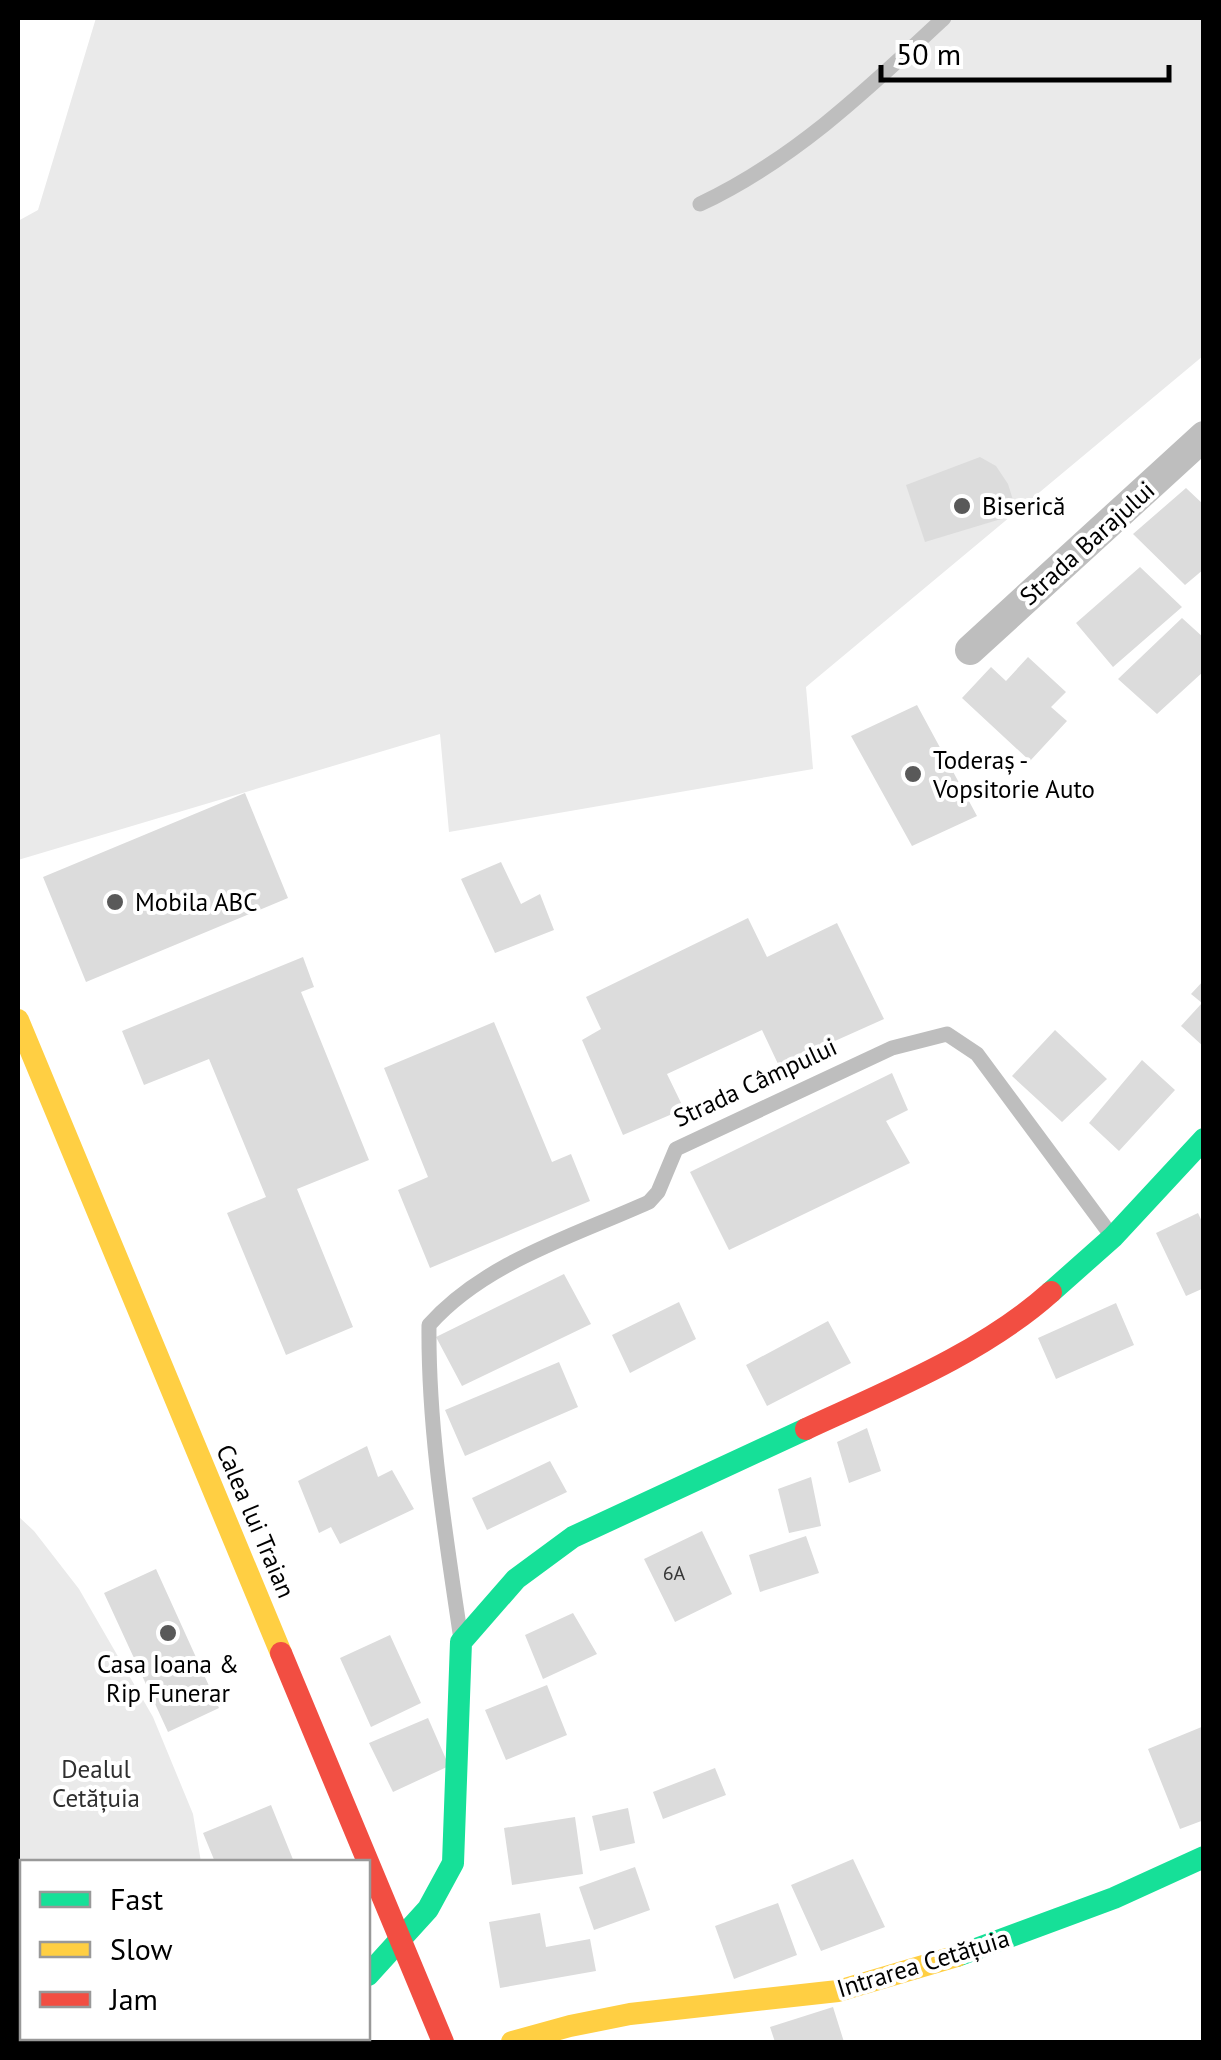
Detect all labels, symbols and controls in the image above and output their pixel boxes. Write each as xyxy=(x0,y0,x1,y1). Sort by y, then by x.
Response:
scale bar xyxy=(881,20,1168,82)
text: 50 m xyxy=(896,34,961,73)
street label: Strada Barajului xyxy=(1013,474,1161,612)
place label: Biserică xyxy=(982,490,1065,522)
marker: Biserică xyxy=(951,495,973,517)
place label: Toderaș - Vopsitorie Auto xyxy=(932,744,1095,805)
marker: Toderaș - Vopsitorie Auto xyxy=(902,763,924,785)
place label: Mobila ABC xyxy=(135,886,257,918)
marker: Mobila ABC xyxy=(104,891,126,913)
street label: Strada Câmpului xyxy=(668,1030,842,1134)
street label: Calea lui Traian xyxy=(209,1439,303,1603)
house number: 6A xyxy=(663,1560,686,1586)
marker: Casa Ioana & Rip Funerar xyxy=(157,1622,179,1644)
place label: Casa Ioana & Rip Funerar xyxy=(97,1648,239,1709)
park label: Dealul Cetățuia xyxy=(52,1753,140,1814)
legend xyxy=(20,1860,370,2040)
text: Fast xyxy=(110,1879,163,1918)
street label: Intrarea Cetățuia xyxy=(833,1922,1013,2004)
text: Slow xyxy=(110,1929,173,1968)
text: Jam xyxy=(108,1979,158,2018)

